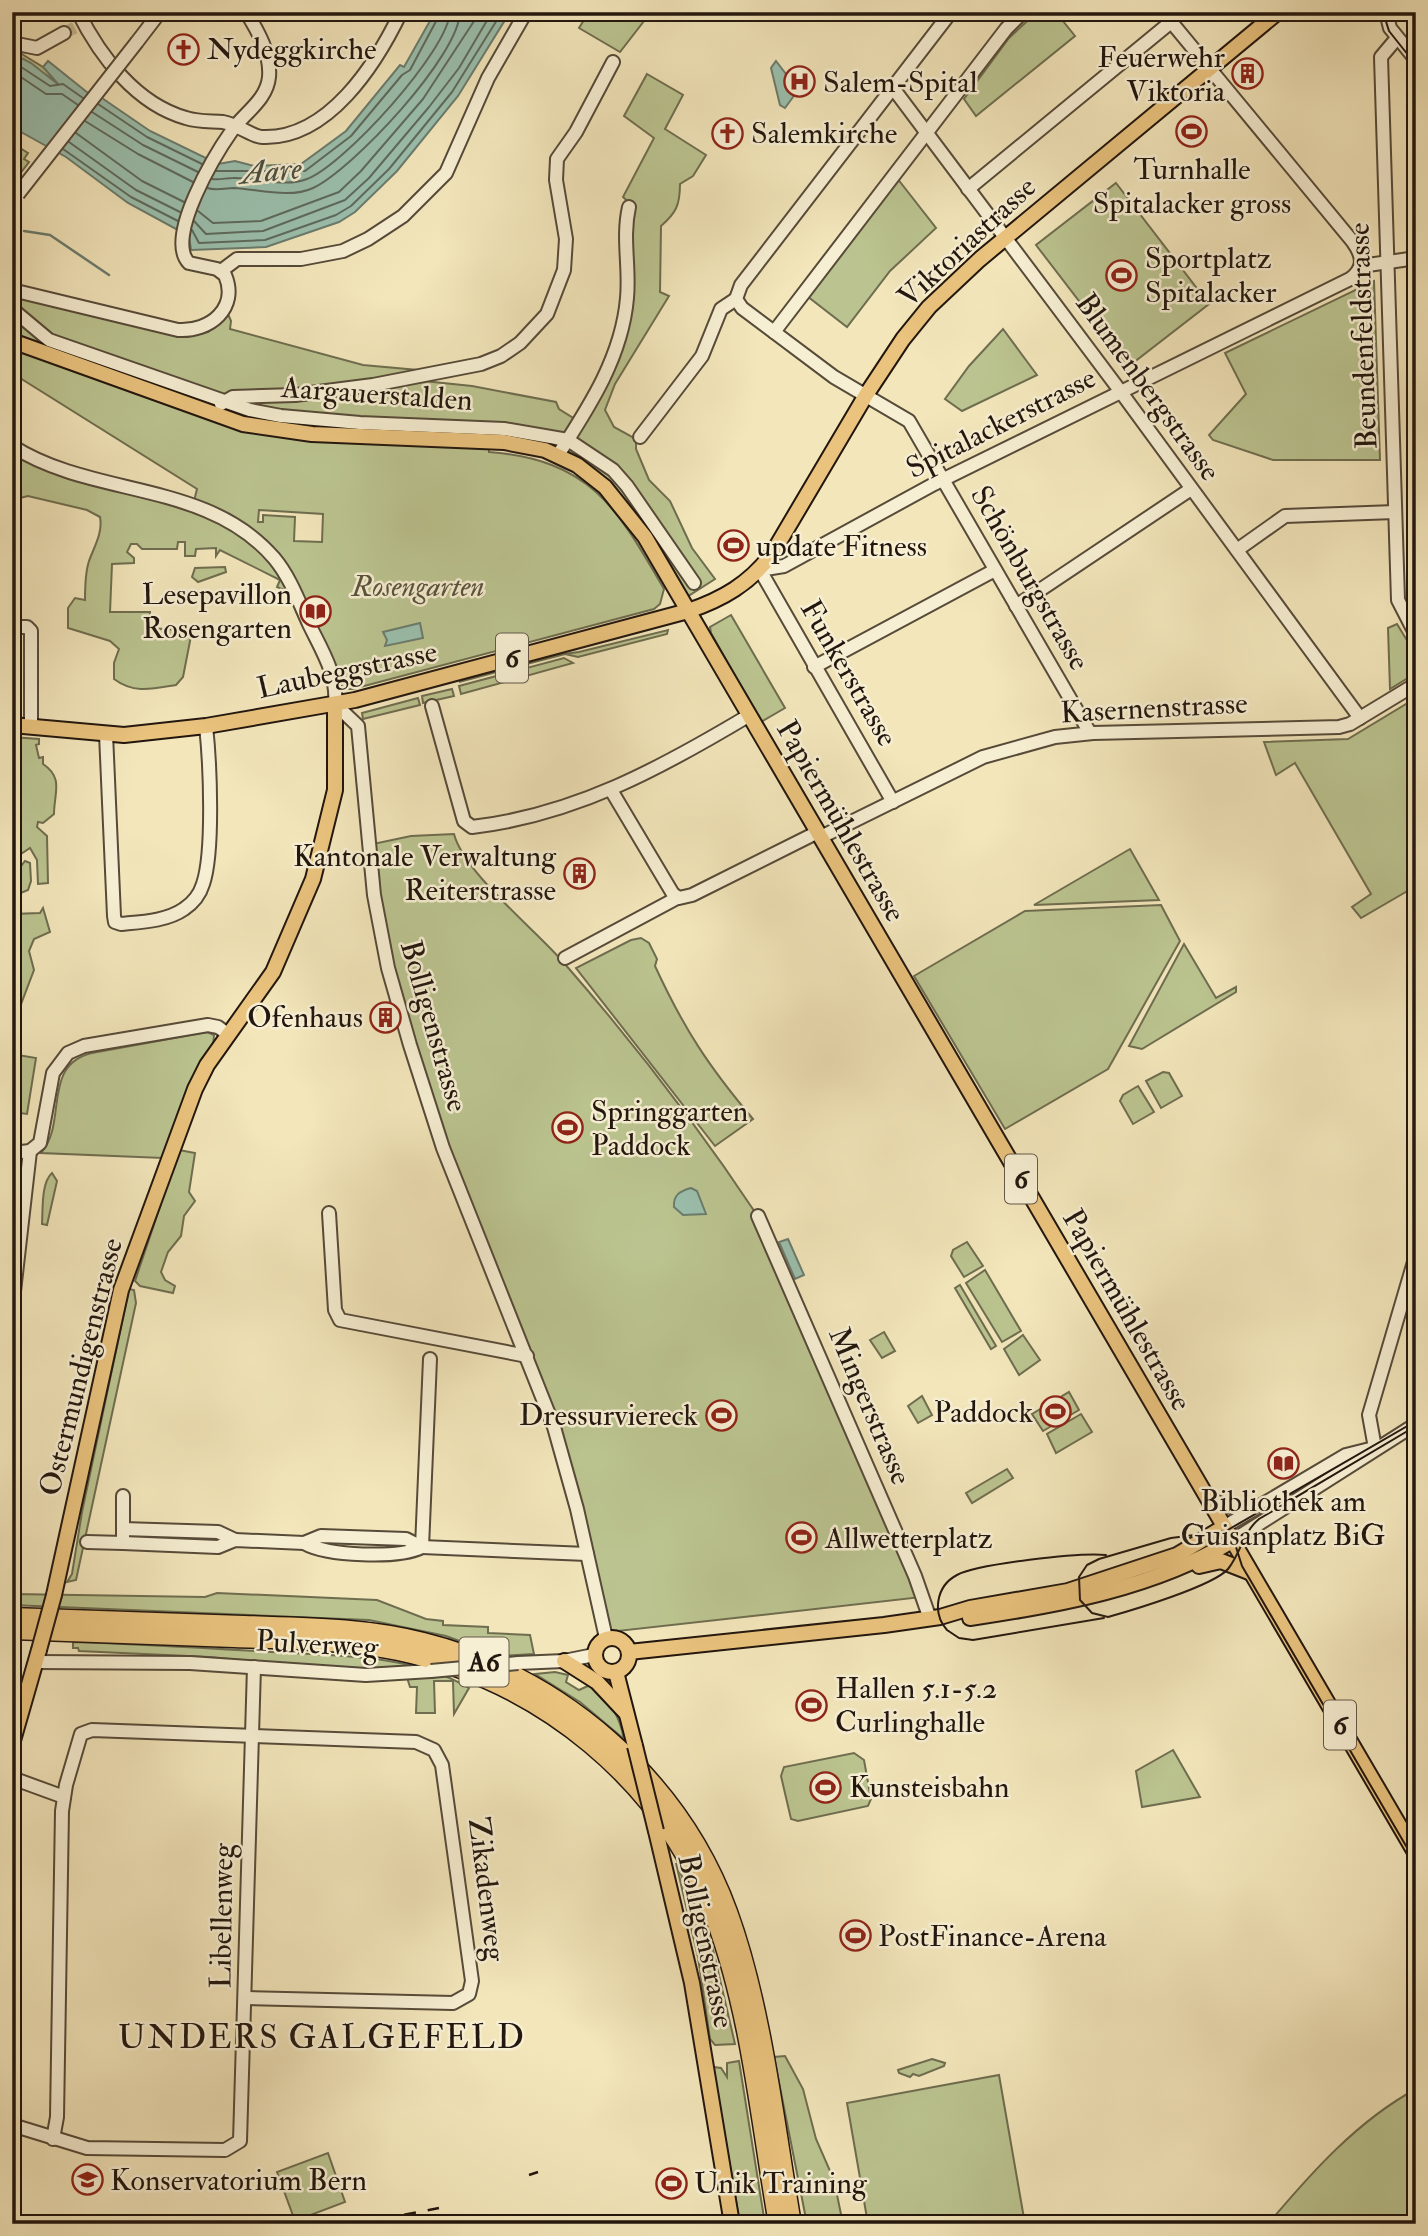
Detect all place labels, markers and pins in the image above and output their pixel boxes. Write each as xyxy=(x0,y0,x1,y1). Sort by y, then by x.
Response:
place label: Nydeggkirche xyxy=(207,31,377,68)
church icon: Nydeggkirche xyxy=(167,32,201,66)
place label: Feuerwehr Viktoria xyxy=(1097,39,1226,110)
building icon: Feuerwehr Viktoria xyxy=(1231,57,1265,91)
place label: Salem-Spital xyxy=(823,64,978,101)
hospital icon: Salem-Spital xyxy=(783,65,817,99)
sports icon: Turnhalle Spitalacker gross xyxy=(1175,114,1209,148)
place label: Salemkirche xyxy=(751,115,897,152)
church icon: Salemkirche xyxy=(711,116,745,150)
place label: Turnhalle Spitalacker gross xyxy=(1093,151,1291,222)
place label: Sportplatz Spitalacker xyxy=(1145,240,1276,311)
sports icon: Sportplatz Spitalacker xyxy=(1105,258,1139,292)
place label: update Fitness xyxy=(756,528,927,565)
sports icon: update Fitness xyxy=(716,529,750,563)
place label: Lesepavillon Rosengarten xyxy=(142,576,292,647)
library icon: Lesepavillon Rosengarten xyxy=(298,594,332,628)
place label: Kantonale Verwaltung Reiterstrasse xyxy=(293,838,557,909)
building icon: Kantonale Verwaltung Reiterstrasse xyxy=(562,856,596,890)
place label: Ofenhaus xyxy=(247,999,363,1036)
building icon: Ofenhaus xyxy=(369,1000,403,1034)
place label: Springgarten Paddock xyxy=(591,1093,748,1164)
sports icon: Springgarten Paddock xyxy=(551,1111,585,1145)
place label: Paddock xyxy=(933,1394,1033,1431)
sports icon: Paddock xyxy=(1039,1395,1073,1429)
place label: Dressurviereck xyxy=(519,1397,698,1434)
sports icon: Dressurviereck xyxy=(704,1398,738,1432)
library icon: Bibliothek am Guisanplatz BiG xyxy=(1266,1446,1300,1480)
place label: Bibliothek am Guisanplatz BiG xyxy=(1181,1483,1385,1554)
place label: Allwetterplatz xyxy=(824,1520,992,1557)
sports icon: Allwetterplatz xyxy=(785,1521,819,1555)
place label: Hallen 5.1-5.2 Curlinghalle xyxy=(835,1670,997,1741)
sports icon: Hallen 5.1-5.2 Curlinghalle xyxy=(795,1688,829,1722)
place label: Kunsteisbahn xyxy=(849,1769,1010,1806)
sports icon: Kunsteisbahn xyxy=(809,1770,843,1804)
place label: PostFinance-Arena xyxy=(878,1918,1107,1955)
sports icon: PostFinance-Arena xyxy=(838,1919,872,1953)
place label: Konservatorium Bern xyxy=(110,2162,367,2199)
school or university icon: Konservatorium Bern xyxy=(70,2163,104,2197)
place label: Unik Training xyxy=(694,2165,868,2202)
sports icon: Unik Training xyxy=(654,2166,688,2200)

